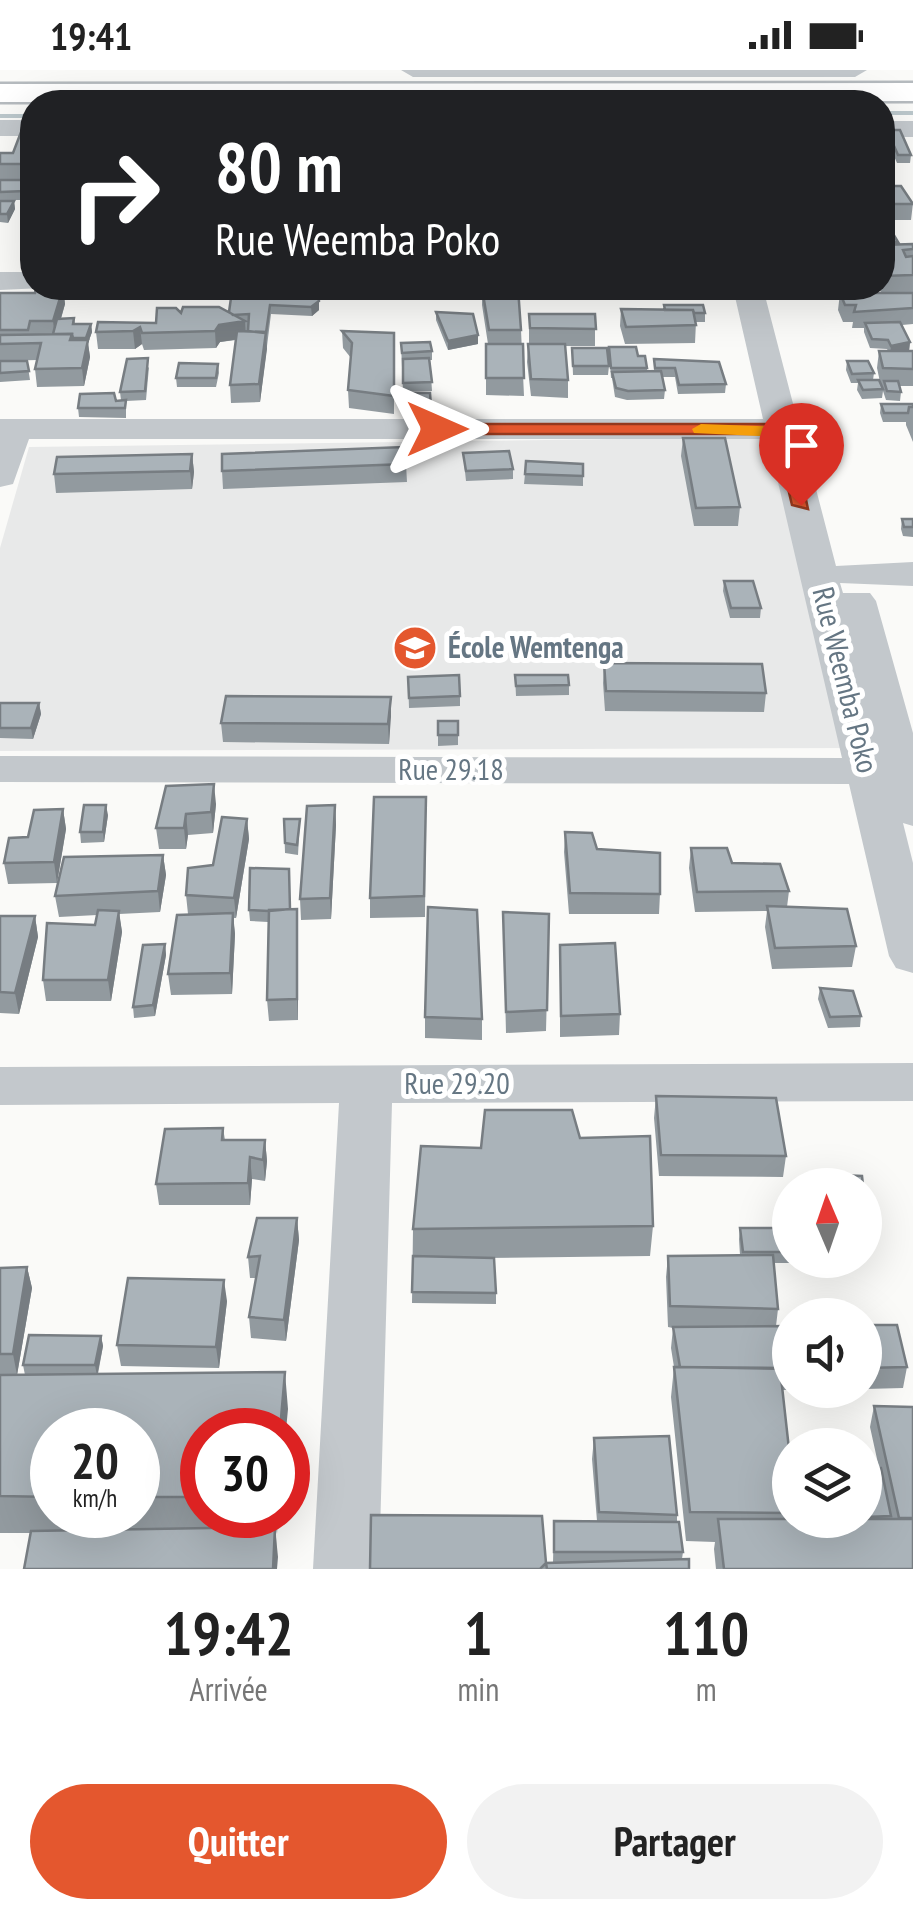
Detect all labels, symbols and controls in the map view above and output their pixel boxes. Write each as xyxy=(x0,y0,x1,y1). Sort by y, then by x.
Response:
text: 19:41 xyxy=(50,11,132,60)
text: 80 m xyxy=(215,121,343,211)
icon: right xyxy=(50,130,180,260)
text: Rue Weemba Poko xyxy=(215,209,500,267)
position arrow xyxy=(385,377,489,481)
pin xyxy=(759,403,844,506)
icon: arrive xyxy=(774,418,829,473)
street label: Rue Weemba Poko xyxy=(805,583,888,777)
school or university icon: École Wemtenga xyxy=(392,625,438,671)
place label: École Wemtenga xyxy=(448,627,624,666)
street label: Rue 29.18 xyxy=(398,749,504,788)
street label: Rue 29.20 xyxy=(404,1063,510,1102)
north arrow xyxy=(772,1168,882,1278)
map controls xyxy=(772,1168,882,1538)
button: sound xyxy=(772,1298,882,1408)
speed limit sign: 30 xyxy=(180,1408,310,1538)
text: 20 xyxy=(71,1428,119,1493)
button: layers xyxy=(772,1428,882,1538)
text: km/h xyxy=(73,1482,117,1514)
text: 19:42 xyxy=(164,1594,294,1672)
text: 1 xyxy=(464,1594,493,1672)
text: 110 xyxy=(663,1594,749,1672)
text: Arrivée xyxy=(190,1668,268,1710)
text: min xyxy=(457,1668,499,1710)
text: m xyxy=(696,1668,717,1710)
button: Quitter xyxy=(30,1784,447,1899)
button: Partager xyxy=(467,1784,883,1899)

